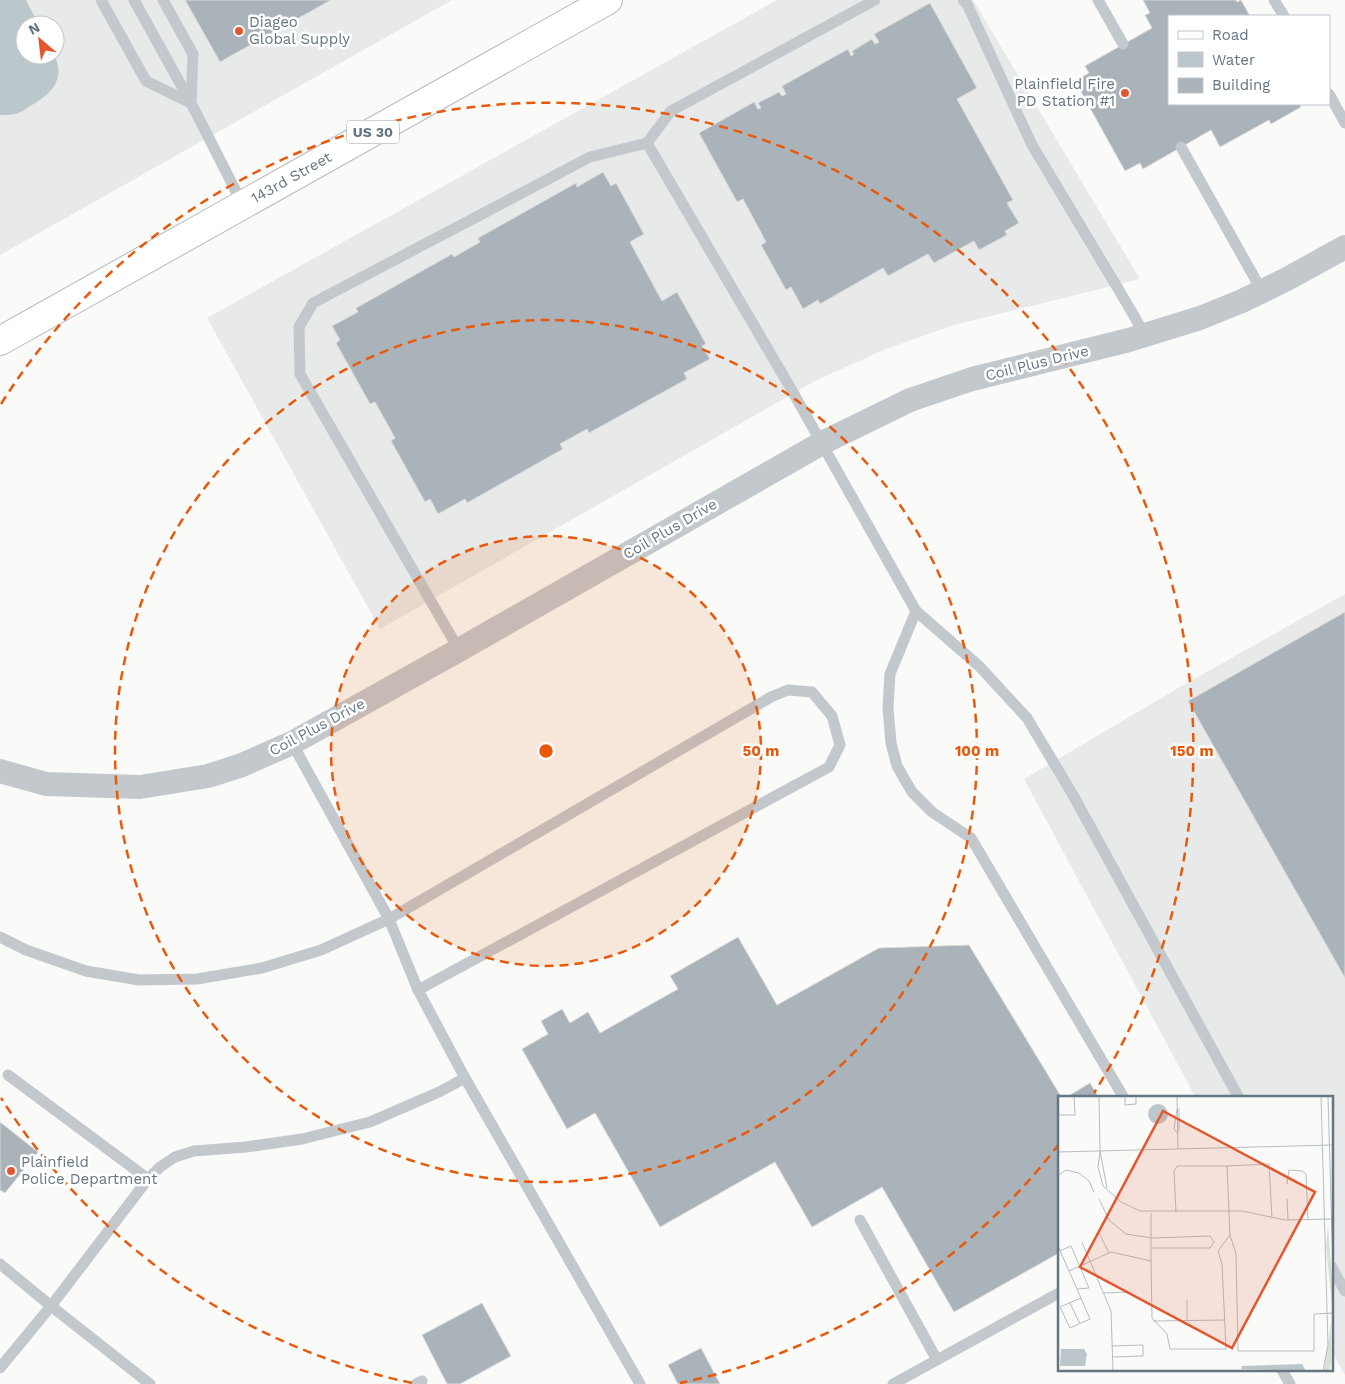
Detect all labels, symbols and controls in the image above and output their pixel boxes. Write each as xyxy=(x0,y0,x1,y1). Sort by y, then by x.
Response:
place label: Diageo Global Supply xyxy=(249,13,350,48)
north arrow xyxy=(15,15,65,65)
legend xyxy=(1168,15,1330,105)
text: N xyxy=(26,19,42,38)
marker: Diageo Global Supply xyxy=(233,25,245,37)
text: Road xyxy=(1212,26,1249,44)
text: Water xyxy=(1212,51,1255,69)
place label: Plainfield Fire PD Station #1 xyxy=(1014,75,1115,110)
text: Building xyxy=(1212,76,1270,94)
marker: Plainfield Fire PD Station #1 xyxy=(1119,87,1131,99)
road number: US 30 xyxy=(347,120,399,144)
street label: 143rd Street xyxy=(248,148,335,207)
street label: Coil Plus Drive xyxy=(984,341,1090,385)
street label: Coil Plus Drive xyxy=(620,495,720,563)
street label: Coil Plus Drive xyxy=(266,694,368,760)
centre of rings xyxy=(537,742,555,760)
text: 50 m xyxy=(743,742,779,760)
text: 100 m xyxy=(955,742,999,760)
text: 150 m xyxy=(1170,742,1214,760)
inset map xyxy=(1058,1096,1332,1372)
place label: Plainfield Police Department xyxy=(21,1153,158,1188)
marker: Plainfield Police Department xyxy=(5,1165,17,1177)

